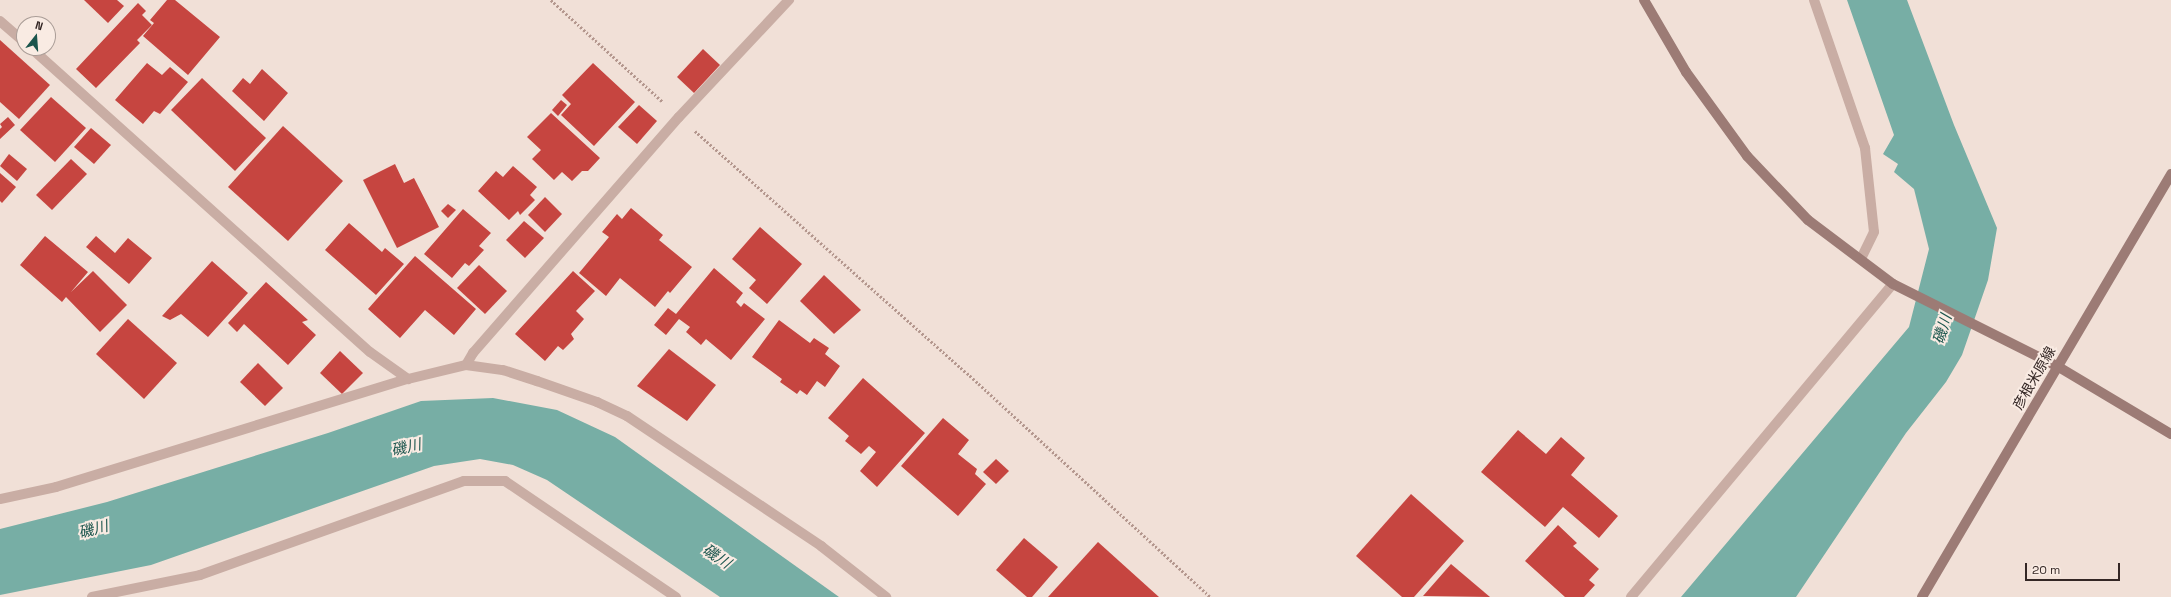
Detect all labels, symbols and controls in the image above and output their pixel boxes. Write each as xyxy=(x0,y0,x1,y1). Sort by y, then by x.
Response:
north arrow xyxy=(16,16,56,56)
text: N xyxy=(34,18,45,33)
water label: 磯川 xyxy=(1929,312,1955,346)
street label: 彦根米原線 xyxy=(2009,343,2059,413)
water label: 磯川 xyxy=(389,435,423,459)
water label: 磯川 xyxy=(76,516,110,542)
water label: 磯川 xyxy=(700,540,734,572)
scale bar xyxy=(2027,555,2122,581)
text: 20 m xyxy=(2032,562,2060,578)

